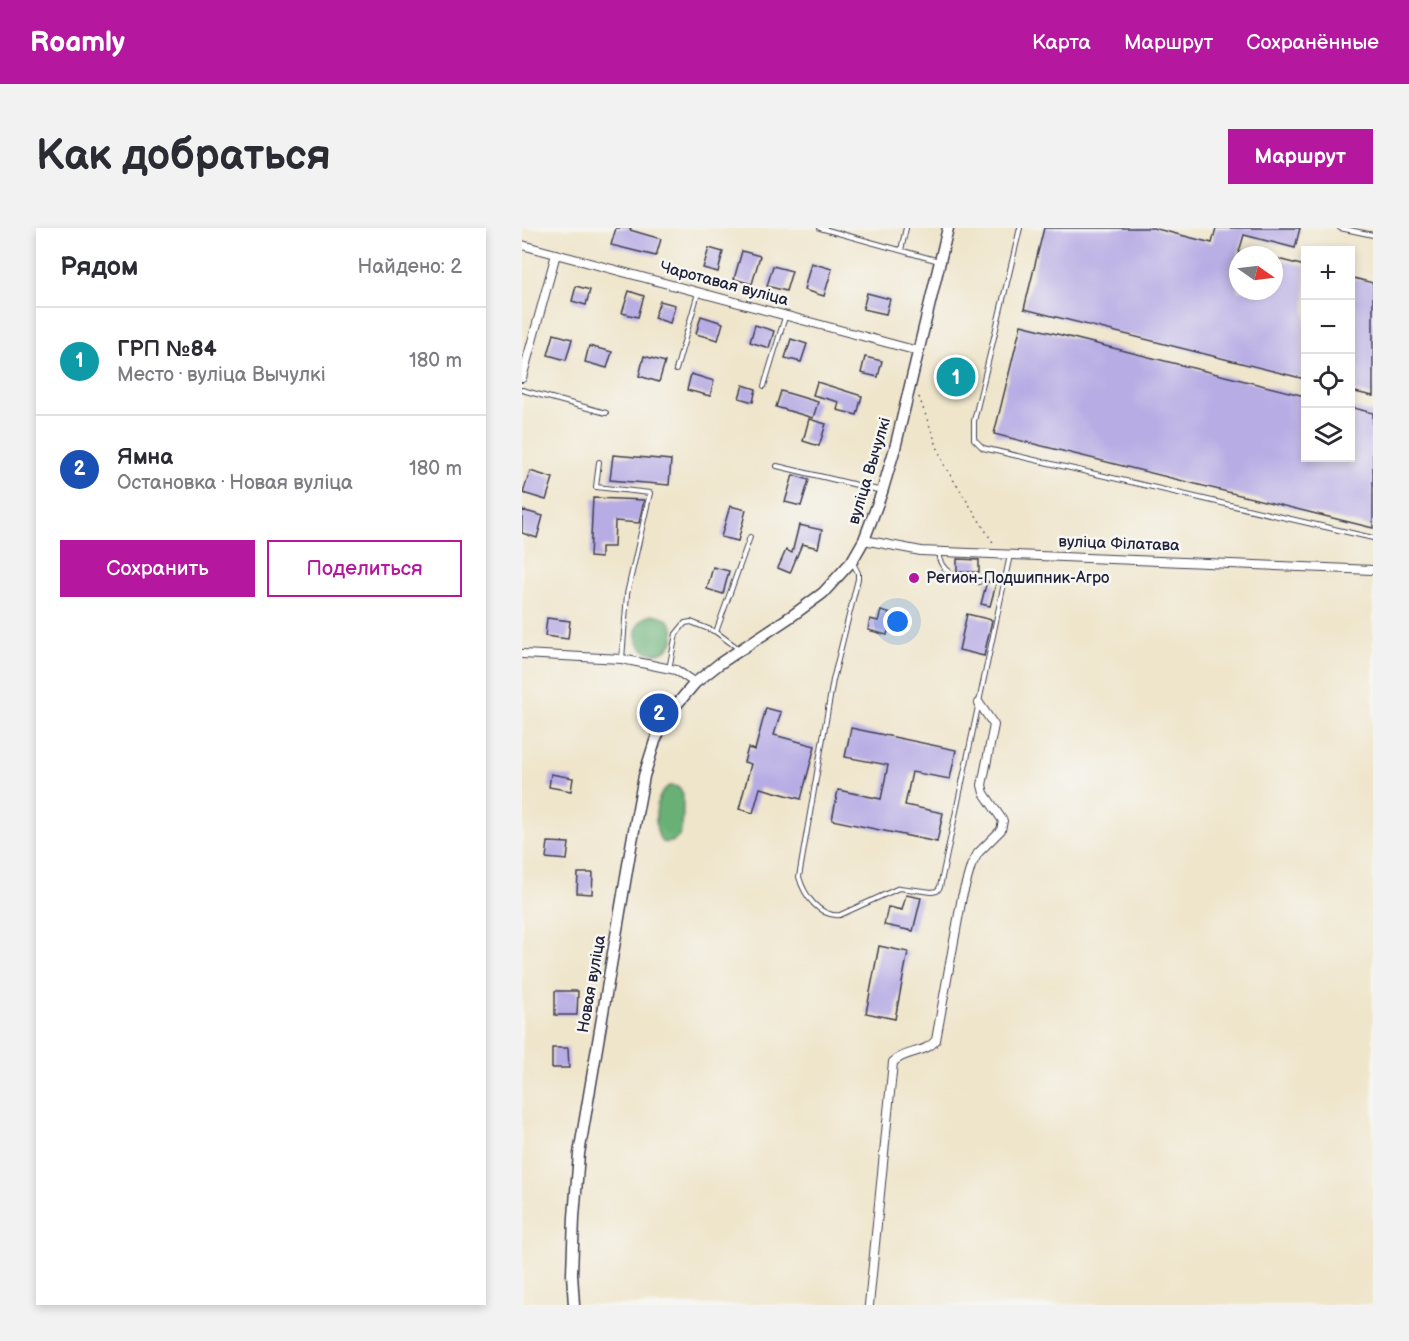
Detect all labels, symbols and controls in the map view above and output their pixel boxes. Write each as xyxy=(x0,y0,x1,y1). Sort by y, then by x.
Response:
text: Roamly xyxy=(30,26,125,59)
text: Карта xyxy=(1032,30,1091,55)
text: Маршрут xyxy=(1124,30,1213,55)
text: Сохранённые xyxy=(1246,30,1379,55)
button: Маршрут xyxy=(1228,129,1373,184)
text: Как добраться xyxy=(36,131,331,182)
north arrow xyxy=(1229,246,1283,300)
map controls xyxy=(1301,246,1355,462)
button: + xyxy=(1301,246,1355,300)
text: Рядом xyxy=(60,252,138,283)
text: Найдено: 2 xyxy=(358,255,462,279)
street label: Чаротавая вуліца xyxy=(658,258,791,310)
button: − xyxy=(1301,300,1355,354)
text: ГРП №84 xyxy=(117,336,217,363)
text: 1 xyxy=(75,349,84,373)
text: 180 m xyxy=(409,349,462,373)
pin: 1 xyxy=(936,354,976,400)
button: locate xyxy=(1301,354,1355,408)
text: Место · вуліца Вычулкі xyxy=(117,363,326,387)
button: layers xyxy=(1301,408,1355,462)
street label: вуліца Вычулкі xyxy=(845,415,895,527)
text: Ямна xyxy=(117,444,173,471)
text: 2 xyxy=(74,457,85,481)
text: 180 m xyxy=(409,457,462,481)
text: Остановка · Новая вуліца xyxy=(117,471,353,495)
street label: вуліца Філатава xyxy=(1058,532,1180,556)
button: Сохранить xyxy=(60,540,255,597)
button: Поделиться xyxy=(267,540,462,597)
place label: Регион-Подшипник-Агро xyxy=(926,569,1109,588)
marker: Регион-Подшипник-Агро xyxy=(907,571,921,585)
your location xyxy=(883,607,912,636)
pin: 2 xyxy=(640,690,678,736)
street label: Новая вуліца xyxy=(574,933,610,1034)

